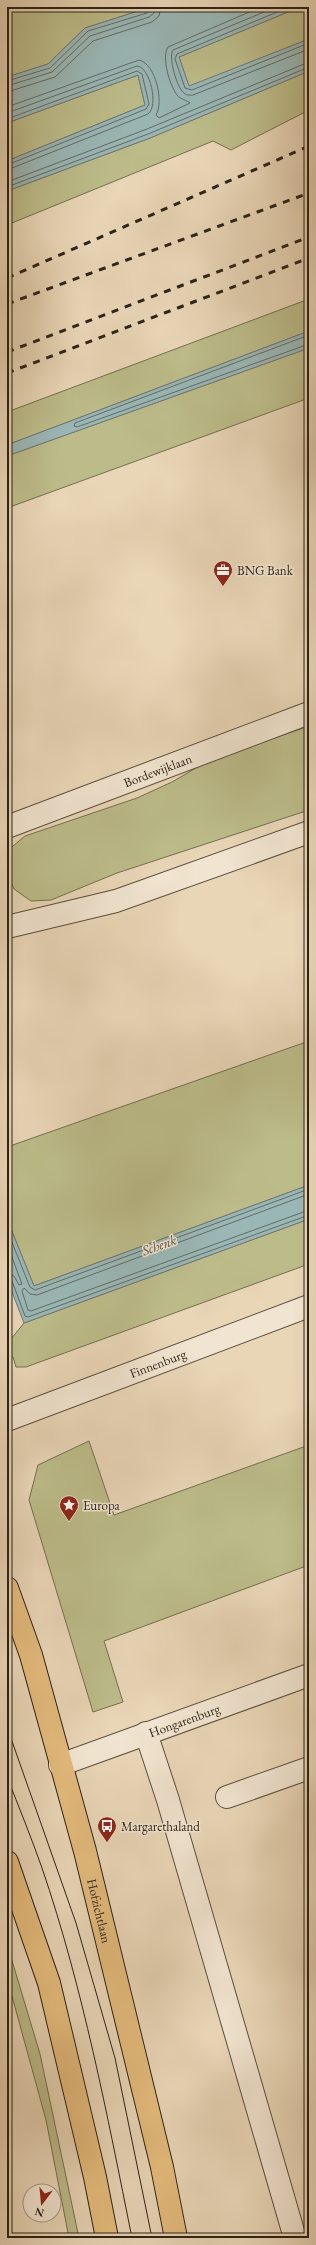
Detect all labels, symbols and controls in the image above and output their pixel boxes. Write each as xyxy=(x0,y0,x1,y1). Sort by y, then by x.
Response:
office icon: BNG Bank xyxy=(212,559,234,587)
place label: BNG Bank xyxy=(237,562,294,579)
street label: Bordewijklaan xyxy=(121,750,194,791)
water label: Schenk xyxy=(138,1230,179,1260)
street label: Finnenburg xyxy=(127,1345,189,1382)
place icon: Europa xyxy=(58,1494,80,1522)
place label: Europa xyxy=(83,1497,120,1514)
street label: Hongarenburg xyxy=(146,1699,222,1741)
bus stop icon: Margarethaland xyxy=(96,1815,118,1843)
place label: Margarethaland xyxy=(121,1818,200,1835)
street label: Hofzichtlaan xyxy=(84,1877,116,1945)
north arrow xyxy=(22,2183,62,2223)
text: N xyxy=(33,2205,45,2221)

